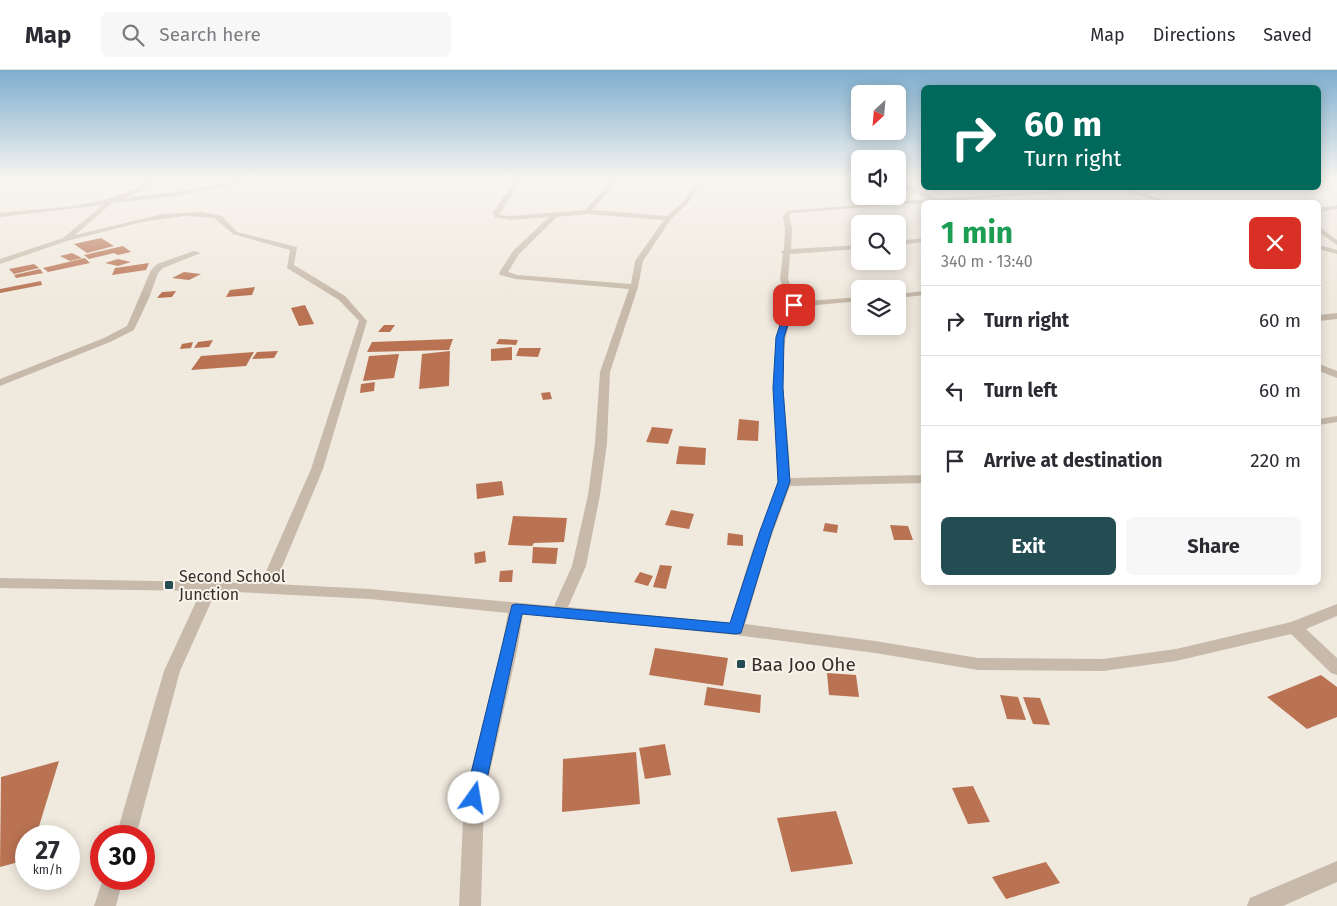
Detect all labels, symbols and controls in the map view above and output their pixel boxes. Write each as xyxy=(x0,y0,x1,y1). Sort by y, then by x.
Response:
search box xyxy=(101,12,451,57)
text: Map xyxy=(25,21,71,49)
icon: search xyxy=(119,21,147,49)
text: Search here xyxy=(159,23,261,46)
text: Map xyxy=(1090,24,1125,46)
text: Directions xyxy=(1153,24,1235,46)
text: Saved xyxy=(1263,24,1312,46)
north arrow xyxy=(851,85,906,140)
map controls xyxy=(851,85,906,335)
text: 60 m xyxy=(1024,103,1102,145)
icon: right xyxy=(941,105,1006,170)
text: Turn right xyxy=(1024,145,1121,172)
button: sound xyxy=(851,150,906,205)
button: search xyxy=(851,215,906,270)
text: 1 min xyxy=(941,215,1013,251)
button: close xyxy=(1249,217,1301,269)
text: 340 m · 13:40 xyxy=(941,252,1033,271)
button: layers xyxy=(851,280,906,335)
pin xyxy=(773,284,815,326)
icon: arrive xyxy=(780,291,808,319)
icon: right xyxy=(941,307,969,335)
text: Turn right xyxy=(984,309,1069,332)
text: 60 m xyxy=(1259,309,1301,332)
icon: left xyxy=(941,377,969,405)
text: Turn left xyxy=(984,379,1058,402)
text: 60 m xyxy=(1259,379,1301,402)
icon: arrive xyxy=(941,447,969,475)
text: Arrive at destination xyxy=(984,449,1163,472)
text: 220 m xyxy=(1250,449,1301,472)
button: Exit xyxy=(941,517,1116,575)
button: Share xyxy=(1126,517,1301,575)
place label: Second School Junction xyxy=(179,567,286,604)
marker: Second School Junction xyxy=(163,579,175,591)
place label: Baa Joo Ohe xyxy=(751,653,856,676)
marker: Baa Joo Ohe xyxy=(735,658,747,670)
position arrow xyxy=(447,771,499,823)
speed limit sign: 30 xyxy=(90,825,155,890)
text: 27 xyxy=(35,836,60,866)
text: km/h xyxy=(33,863,62,877)

